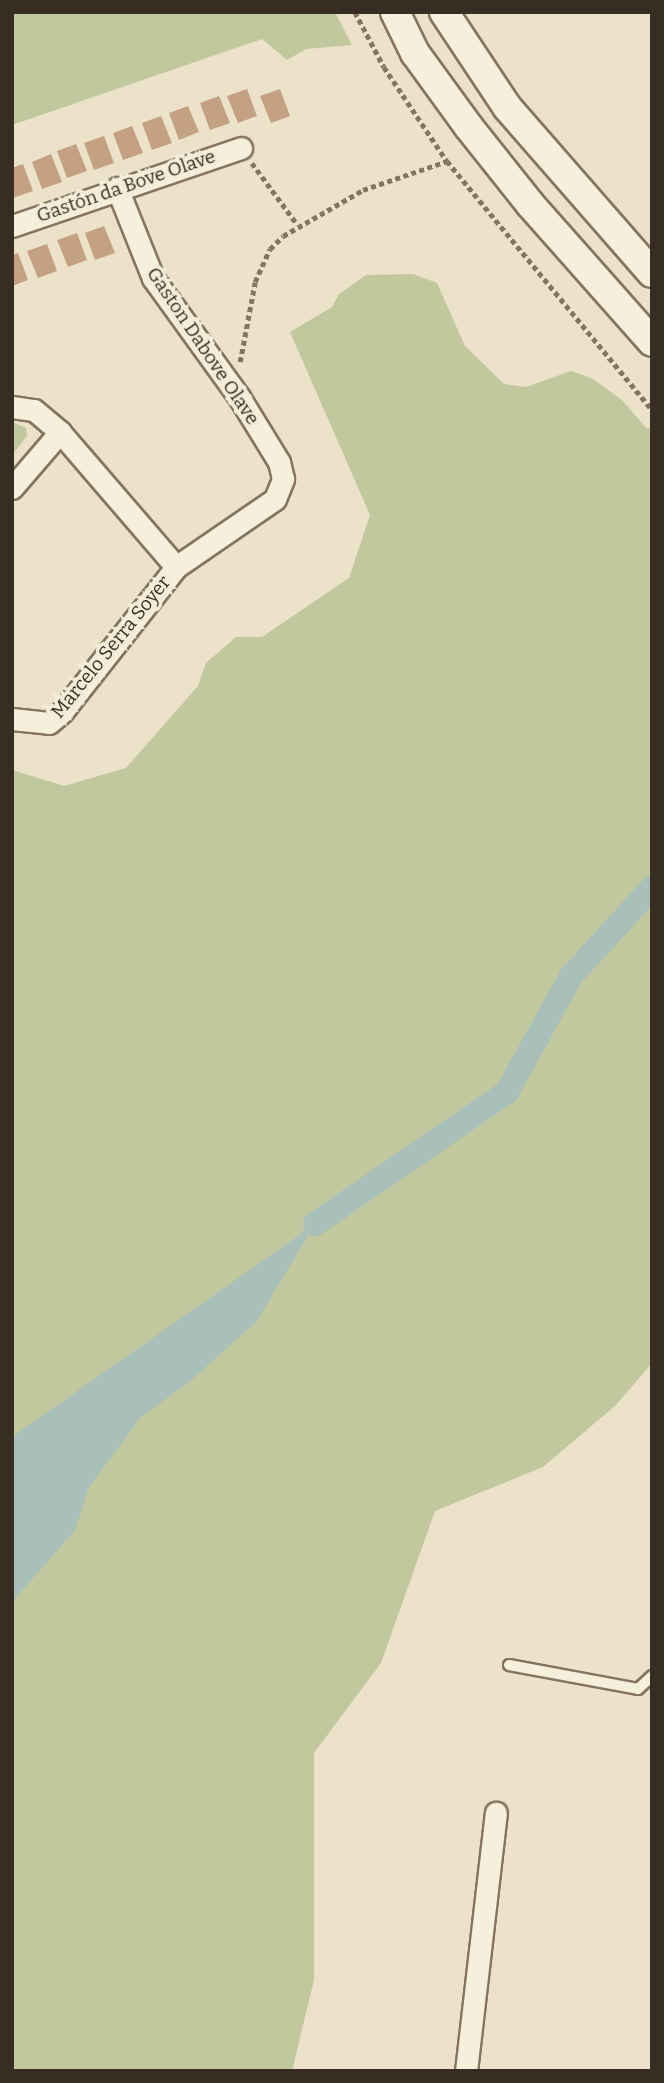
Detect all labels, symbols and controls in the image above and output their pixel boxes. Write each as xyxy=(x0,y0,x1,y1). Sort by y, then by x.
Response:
street label: Gastón da Bove Olave xyxy=(34,145,218,227)
street label: Gaston Dabove Olave xyxy=(142,263,264,429)
street label: Marcelo Serra Soyer xyxy=(47,571,175,723)

